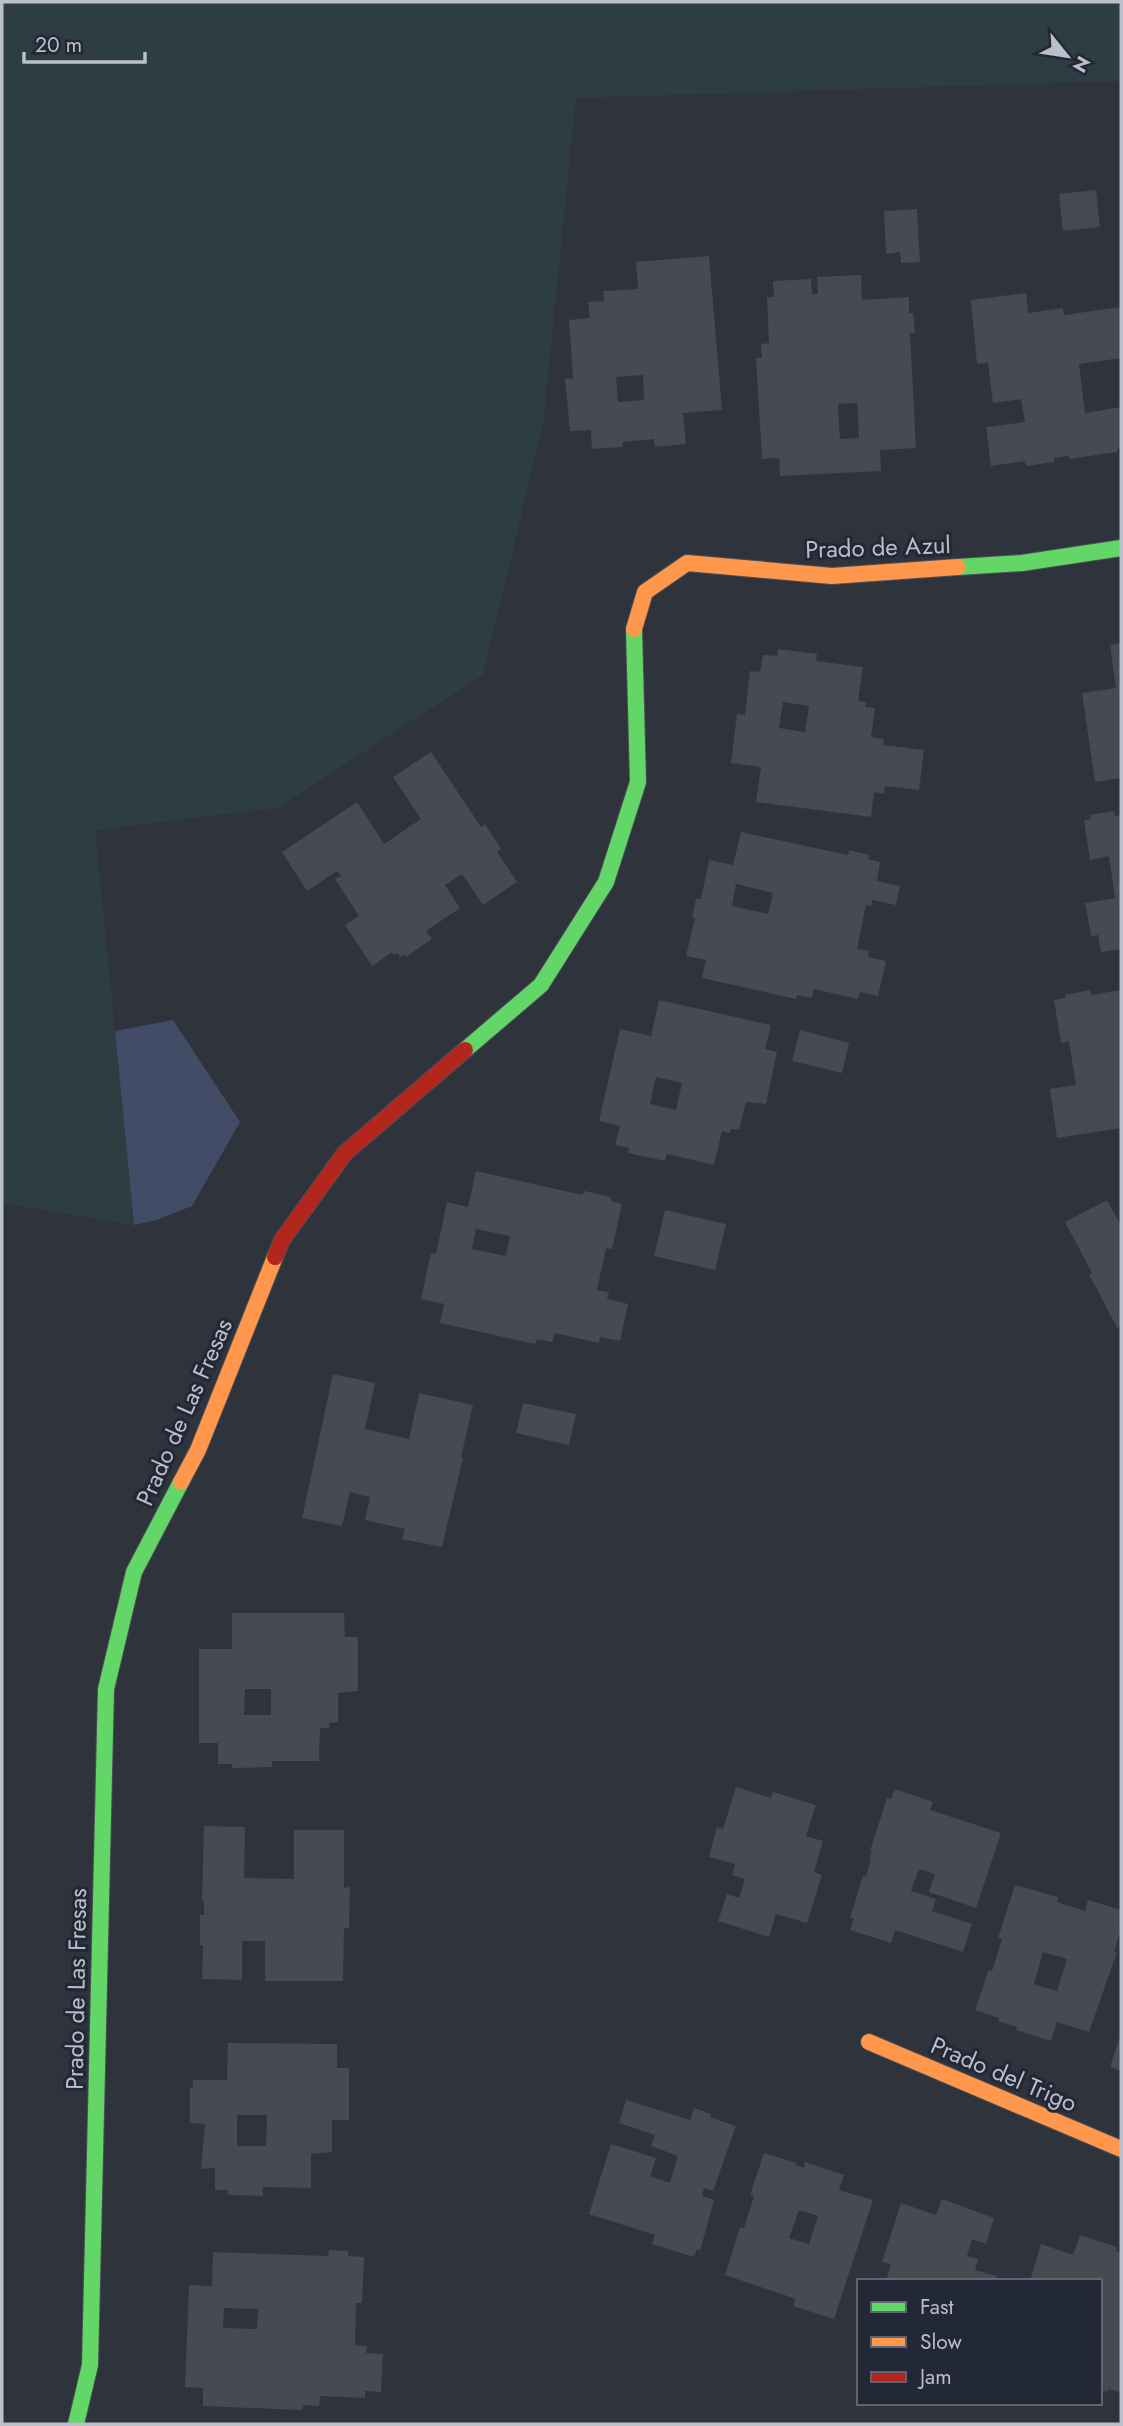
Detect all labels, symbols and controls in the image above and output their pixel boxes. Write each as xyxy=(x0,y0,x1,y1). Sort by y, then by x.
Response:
scale bar xyxy=(24,21,145,65)
north arrow xyxy=(1032,21,1102,91)
text: 20 m xyxy=(35,30,82,60)
text: N xyxy=(1066,51,1097,78)
street label: Prado de Azul xyxy=(805,527,951,567)
street label: Prado de Las Fresas xyxy=(127,1313,241,1511)
street label: Prado de Las Fresas xyxy=(57,1888,95,2090)
street label: Prado del Trigo xyxy=(925,2027,1083,2121)
legend xyxy=(857,2279,1102,2405)
text: Fast xyxy=(920,2292,953,2322)
text: Slow xyxy=(920,2327,962,2357)
text: Jam xyxy=(917,2362,952,2392)

